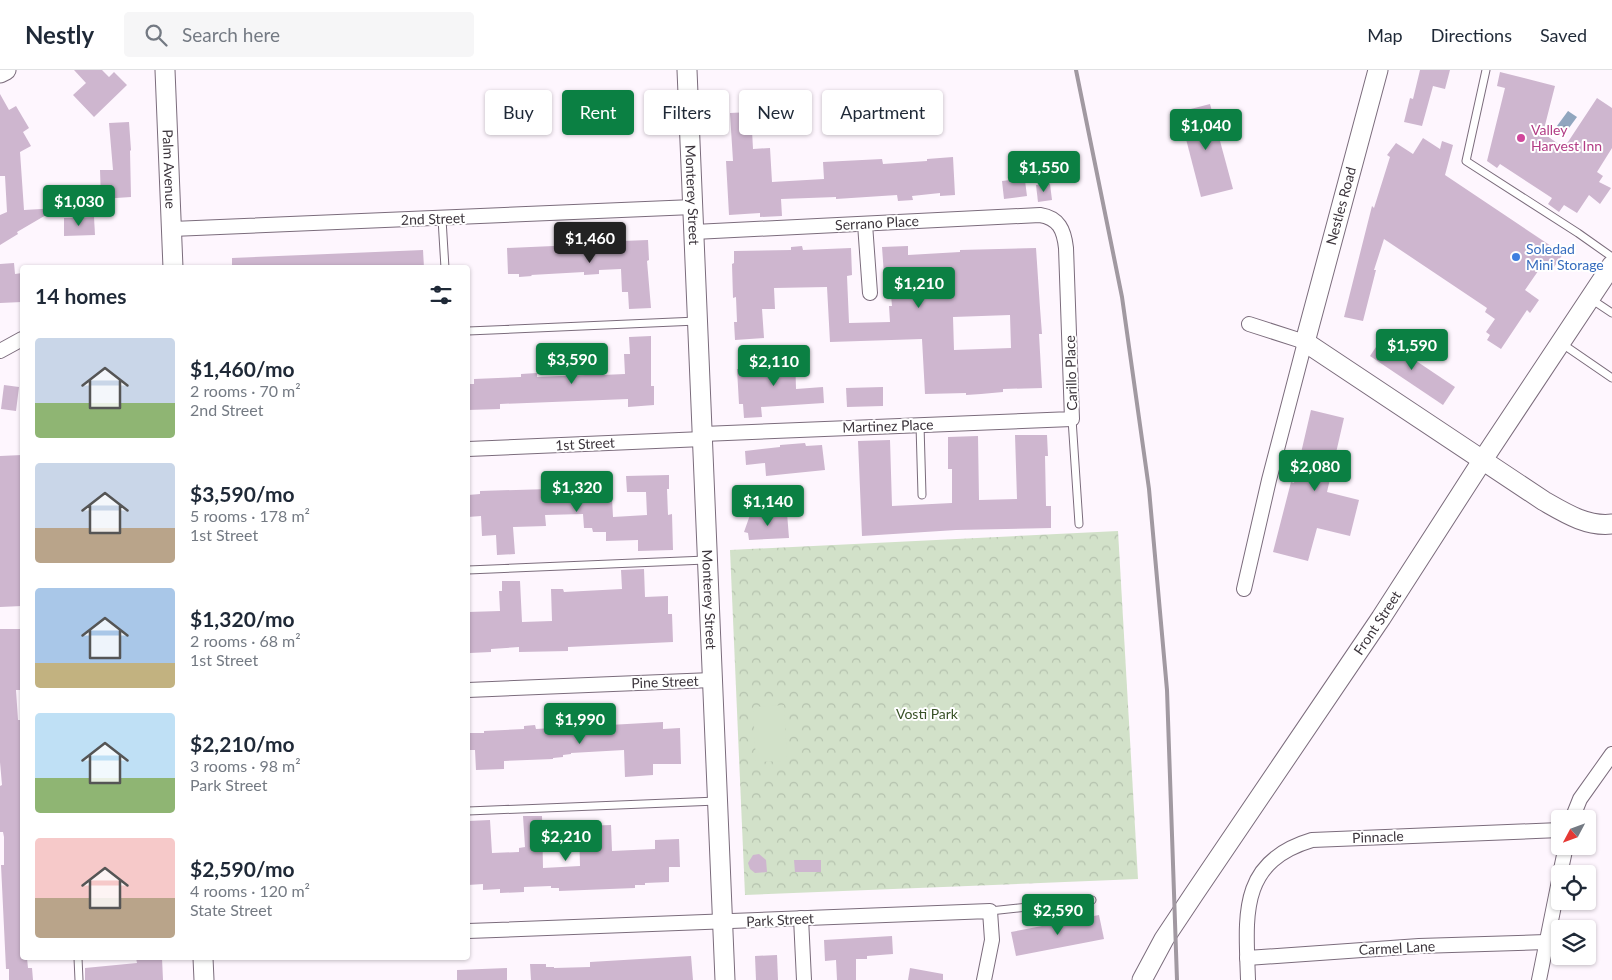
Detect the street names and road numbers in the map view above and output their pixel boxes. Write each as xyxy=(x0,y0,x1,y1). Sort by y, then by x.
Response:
street label: Palm Avenue xyxy=(159,129,180,209)
street label: Monterey Street xyxy=(682,144,703,245)
street label: Nestles Road xyxy=(1322,165,1359,247)
street label: 2nd Street xyxy=(401,209,465,228)
street label: Serrano Place xyxy=(835,212,919,233)
street label: Carillo Place xyxy=(1061,335,1080,411)
street label: Martinez Place xyxy=(842,415,934,436)
street label: 1st Street xyxy=(555,433,615,454)
street label: Monterey Street xyxy=(699,549,720,650)
street label: Front Street xyxy=(1350,587,1404,658)
street label: Pine Street xyxy=(631,672,699,691)
street label: Pinnacle xyxy=(1352,827,1404,846)
street label: Park Street xyxy=(746,909,814,930)
street label: Carmel Lane xyxy=(1358,937,1436,958)

